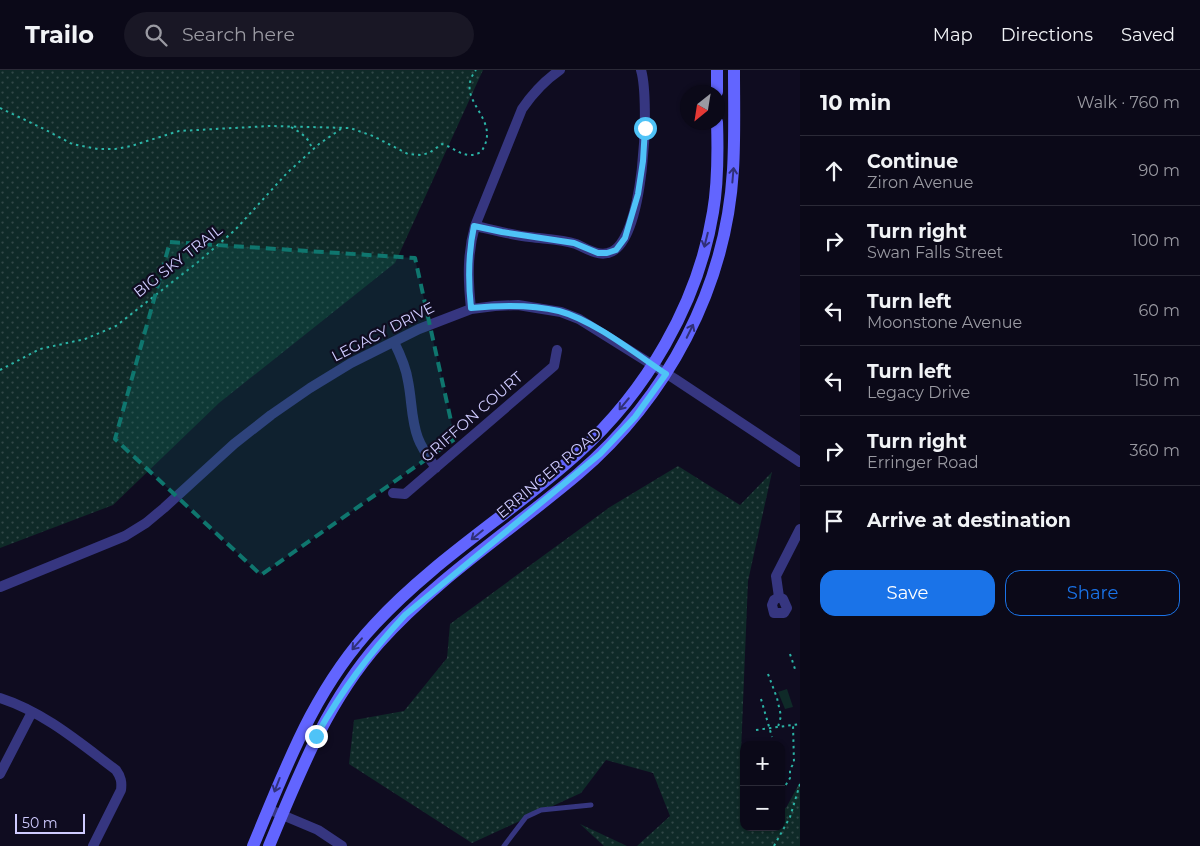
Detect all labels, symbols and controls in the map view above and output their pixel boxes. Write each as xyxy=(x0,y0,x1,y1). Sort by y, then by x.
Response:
search box xyxy=(124,12,474,57)
text: Trailo xyxy=(25,20,94,49)
icon: search xyxy=(142,21,170,49)
text: Search here xyxy=(182,23,295,46)
text: Map xyxy=(933,24,973,46)
text: Directions xyxy=(1001,24,1093,46)
text: Saved xyxy=(1121,24,1175,46)
north arrow xyxy=(680,85,725,130)
text: 10 min xyxy=(820,90,891,115)
text: Walk · 760 m xyxy=(1077,93,1180,112)
route start xyxy=(634,117,657,140)
text: Continue xyxy=(867,150,958,173)
icon: ahead xyxy=(820,157,848,185)
text: 90 m xyxy=(1138,161,1180,180)
one-way arrow xyxy=(728,168,737,184)
text: Ziron Avenue xyxy=(867,173,973,192)
street label: BIG SKY TRAIL xyxy=(129,220,226,301)
text: Turn right xyxy=(867,220,967,243)
icon: right xyxy=(820,227,848,255)
text: 100 m xyxy=(1132,231,1180,250)
one-way arrow xyxy=(701,232,710,248)
text: Swan Falls Street xyxy=(867,243,1003,262)
text: Turn left xyxy=(867,290,952,313)
street label: LEGACY DRIVE xyxy=(328,297,437,366)
icon: left xyxy=(820,297,848,325)
text: 60 m xyxy=(1138,301,1180,320)
text: Moonstone Avenue xyxy=(867,313,1022,332)
one-way arrow xyxy=(686,324,695,339)
text: Turn left xyxy=(867,360,952,383)
street label: GRIFFON COURT xyxy=(417,367,527,466)
icon: left xyxy=(820,367,848,395)
text: 150 m xyxy=(1133,371,1180,390)
text: Legacy Drive xyxy=(867,383,970,402)
one-way arrow xyxy=(618,398,629,411)
street label: ERRINGER ROAD xyxy=(492,423,605,522)
text: Turn right xyxy=(867,430,967,453)
icon: right xyxy=(820,437,848,465)
text: 360 m xyxy=(1129,441,1180,460)
text: Erringer Road xyxy=(867,453,978,472)
icon: arrive xyxy=(820,507,848,535)
text: Arrive at destination xyxy=(867,509,1071,532)
one-way arrow xyxy=(470,530,483,541)
button: Save xyxy=(820,570,995,616)
button: Share xyxy=(1005,570,1180,616)
one-way arrow xyxy=(351,638,362,651)
route end xyxy=(305,725,328,748)
map controls xyxy=(740,741,785,831)
button: + xyxy=(740,741,785,786)
one-way arrow xyxy=(272,777,281,793)
button: − xyxy=(740,786,785,831)
scale bar xyxy=(15,811,85,834)
text: 50 m xyxy=(22,814,58,832)

